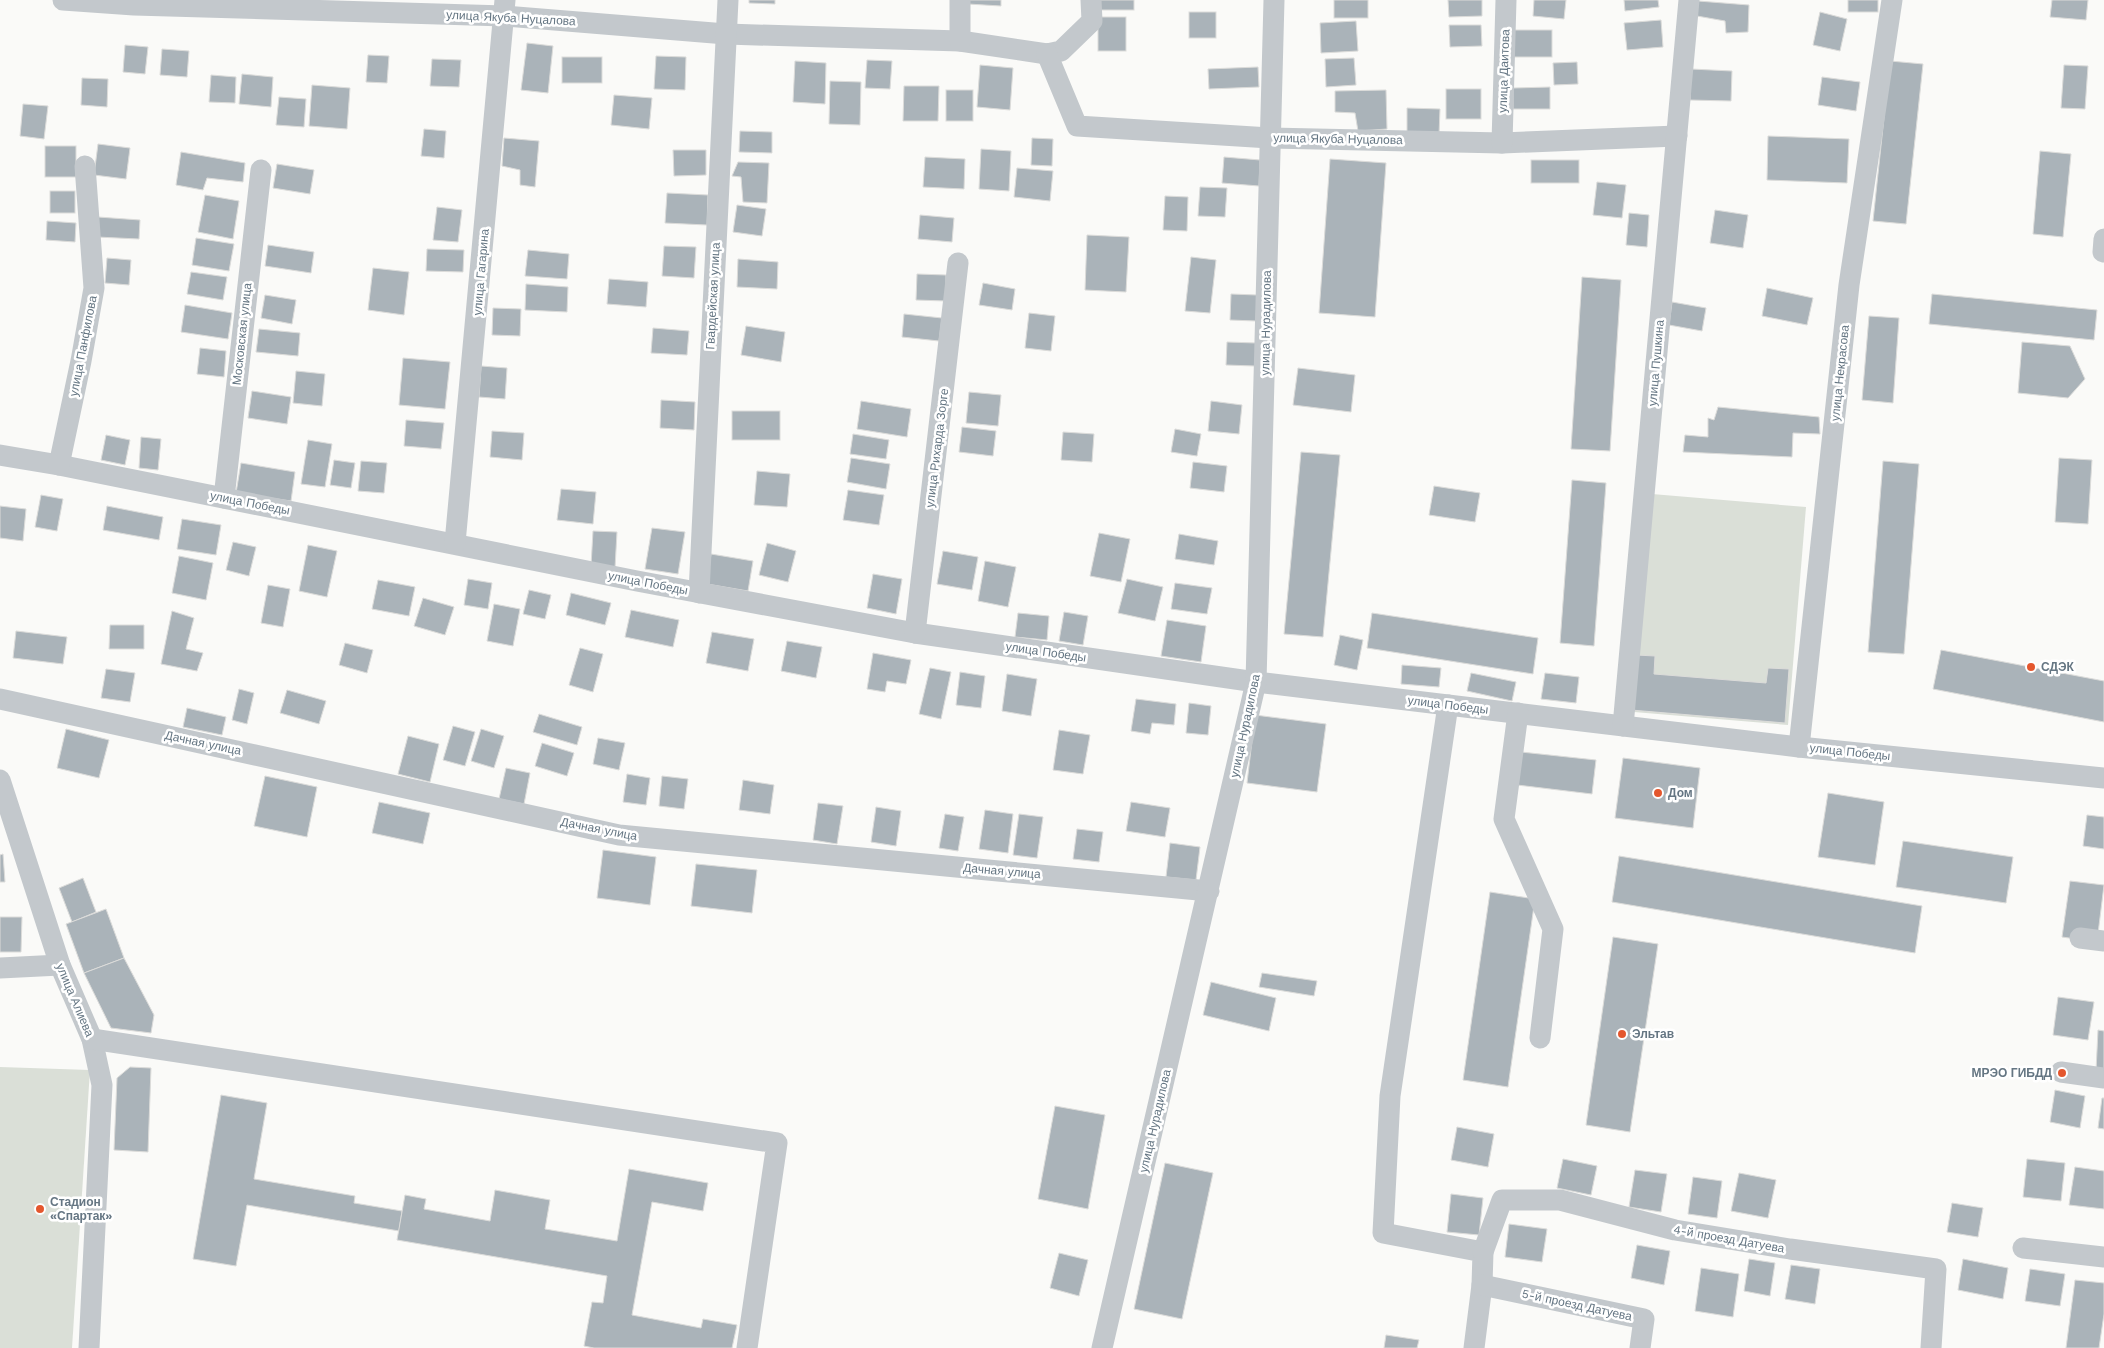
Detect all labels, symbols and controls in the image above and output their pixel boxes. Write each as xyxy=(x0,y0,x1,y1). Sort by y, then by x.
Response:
street label: улица Якуба Нуцалова xyxy=(446,8,576,28)
street label: улица Даитова xyxy=(1496,29,1512,113)
street label: улица Якуба Нуцалова xyxy=(1273,131,1403,147)
street label: улица Гагарина xyxy=(470,228,492,316)
street label: Гвардейская улица xyxy=(703,242,723,350)
street label: улица Нурадилова xyxy=(1258,270,1274,376)
street label: Московская улица xyxy=(230,282,254,386)
street label: улица Панфилова xyxy=(66,294,100,398)
street label: улица Пушкина xyxy=(1645,319,1667,407)
street label: улица Некрасова xyxy=(1828,324,1852,422)
street label: улица Рихарда Зорге xyxy=(923,387,951,508)
street label: улица Победы xyxy=(209,488,291,518)
street label: улица Победы xyxy=(607,568,689,598)
street label: улица Победы xyxy=(1005,639,1087,665)
place label: СДЭК xyxy=(2041,660,2075,674)
marker: СДЭК xyxy=(2025,661,2037,673)
street label: улица Нурадилова xyxy=(1227,673,1263,779)
street label: улица Победы xyxy=(1407,693,1489,717)
street label: Дачная улица xyxy=(164,728,243,758)
street label: улица Победы xyxy=(1809,741,1891,763)
place label: Дом xyxy=(1668,786,1693,800)
marker: Дом xyxy=(1652,787,1664,799)
street label: Дачная улица xyxy=(560,815,639,843)
street label: Дачная улица xyxy=(963,861,1042,881)
street label: улица Алиева xyxy=(53,961,97,1039)
place label: Эльтав xyxy=(1632,1027,1674,1041)
marker: Эльтав xyxy=(1616,1028,1628,1040)
place label: МРЭО ГИБДД xyxy=(1972,1066,2052,1080)
marker: МРЭО ГИБДД xyxy=(2056,1067,2068,1079)
street label: улица Нурадилова xyxy=(1136,1068,1174,1174)
place label: Стадион «Спартак» xyxy=(50,1195,112,1223)
marker: Стадион «Спартак» xyxy=(34,1203,46,1215)
street label: 4-й проезд Датуева xyxy=(1672,1222,1786,1256)
street label: 5-й проезд Датуева xyxy=(1521,1286,1634,1324)

